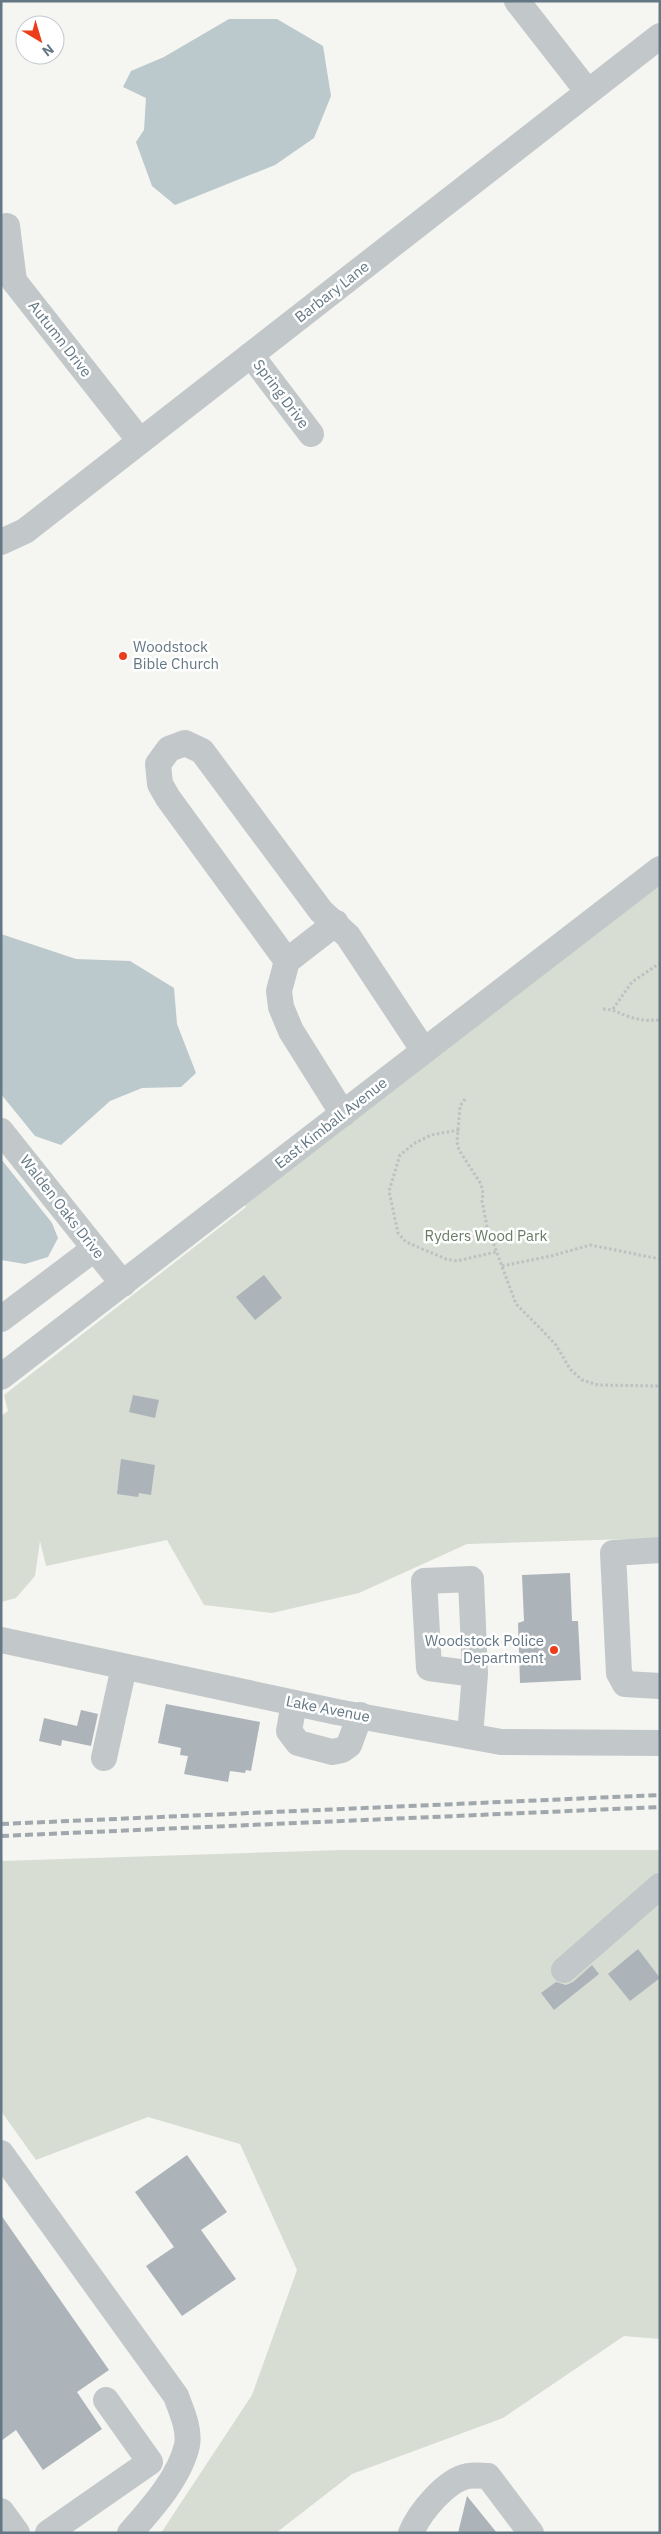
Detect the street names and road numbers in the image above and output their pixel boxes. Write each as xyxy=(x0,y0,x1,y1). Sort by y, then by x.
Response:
street label: Barbary Lane xyxy=(291,257,373,326)
street label: Autumn Drive xyxy=(25,297,96,381)
street label: Spring Drive xyxy=(249,355,314,432)
street label: East Kimball Avenue xyxy=(271,1073,391,1172)
street label: Walden Oaks Drive xyxy=(16,1151,109,1262)
street label: Lake Avenue xyxy=(285,1691,372,1726)

